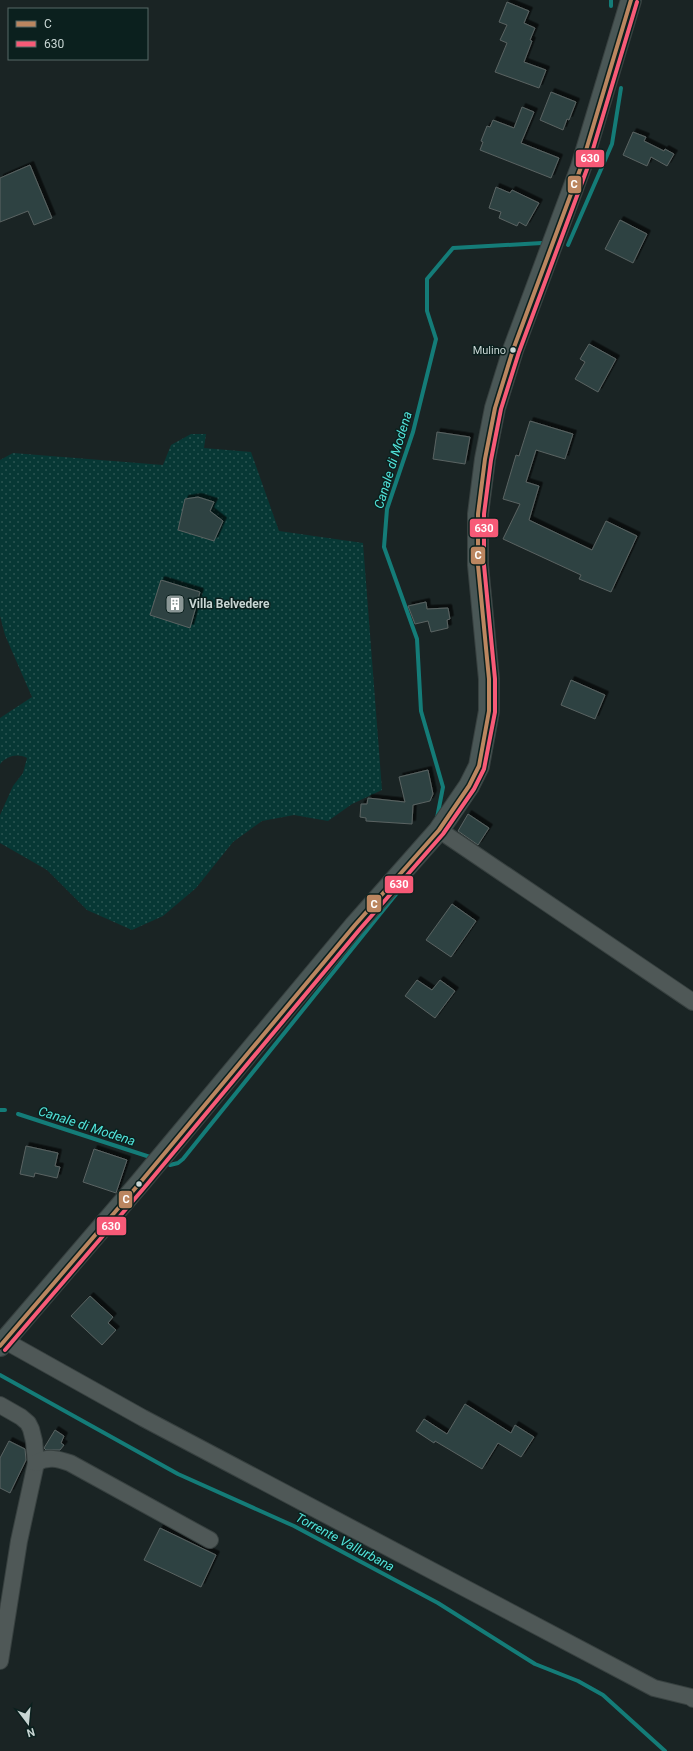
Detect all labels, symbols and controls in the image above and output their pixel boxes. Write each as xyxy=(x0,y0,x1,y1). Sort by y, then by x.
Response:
legend xyxy=(8,8,148,60)
text: C xyxy=(44,17,52,31)
text: 630 xyxy=(44,37,64,51)
line badge: 630 xyxy=(575,149,605,168)
text: 630 xyxy=(581,152,599,165)
line badge: C xyxy=(567,175,582,194)
text: C xyxy=(570,178,578,191)
place label: Mulino xyxy=(473,344,506,357)
marker: Mulino xyxy=(508,345,518,355)
water label: Canale di Modena xyxy=(371,409,415,511)
line badge: 630 xyxy=(469,518,499,538)
text: 630 xyxy=(475,522,493,535)
line badge: C xyxy=(470,546,486,565)
text: C xyxy=(474,549,482,562)
building icon: Villa Belvedere xyxy=(164,593,186,615)
place label: Villa Belvedere xyxy=(189,597,270,611)
line badge: 630 xyxy=(384,875,414,894)
text: 630 xyxy=(390,878,408,891)
line badge: C xyxy=(366,894,382,913)
text: C xyxy=(370,898,378,911)
water label: Canale di Modena xyxy=(37,1103,137,1149)
unlabelled marker xyxy=(134,1179,144,1189)
line badge: C xyxy=(118,1190,133,1209)
text: C xyxy=(122,1193,130,1206)
line badge: 630 xyxy=(96,1216,127,1236)
text: 630 xyxy=(102,1220,120,1233)
water label: Torrente Vallurbana xyxy=(293,1510,397,1574)
north arrow xyxy=(8,1703,48,1743)
text: N xyxy=(25,1725,36,1740)

